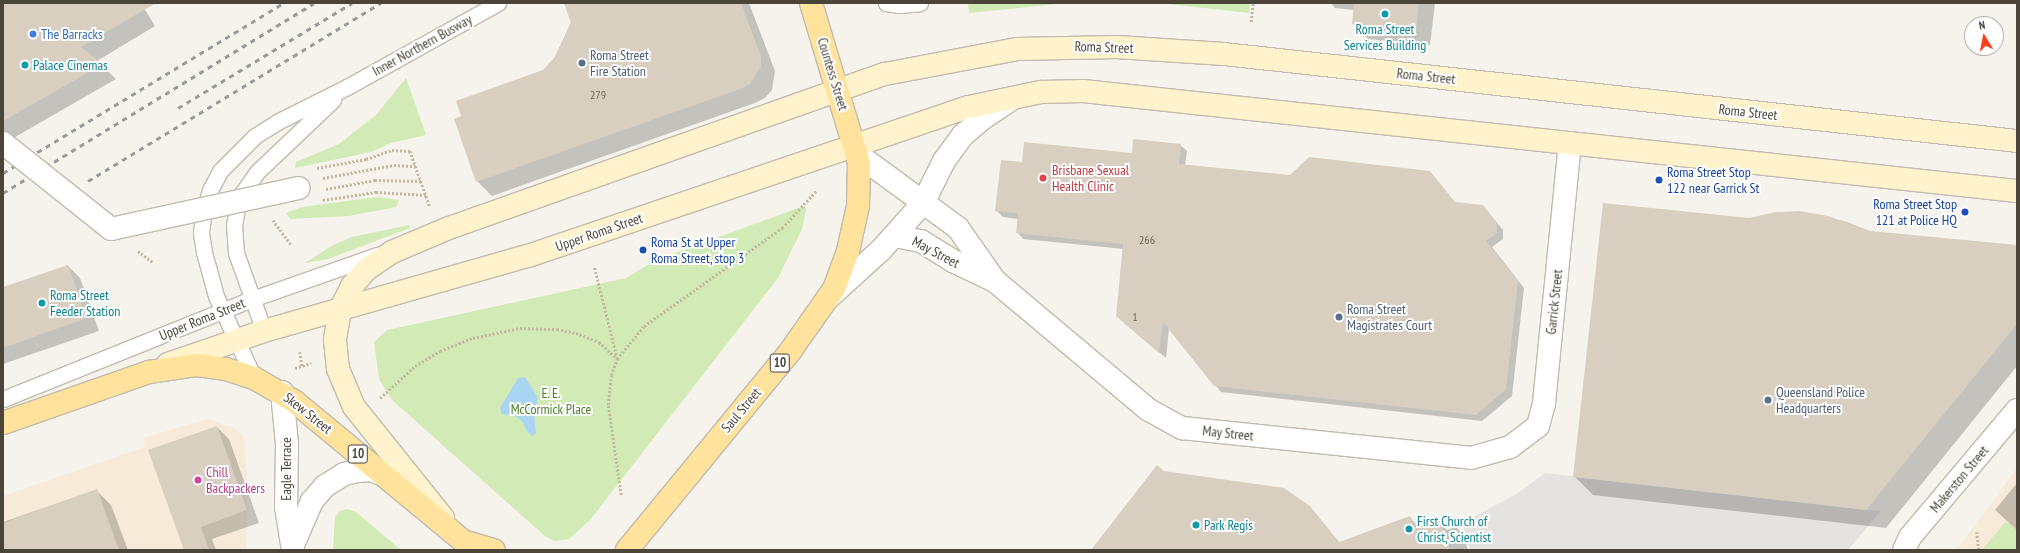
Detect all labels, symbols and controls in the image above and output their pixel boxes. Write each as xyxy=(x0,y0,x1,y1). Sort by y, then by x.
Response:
marker: Roma Street Services Building xyxy=(1380,9,1390,19)
street label: Inner Northern Busway xyxy=(369,11,475,79)
north arrow xyxy=(1964,16,2004,56)
text: N xyxy=(1978,18,1986,33)
place label: Roma Street Services Building xyxy=(1344,21,1426,54)
place label: The Barracks xyxy=(41,26,103,42)
marker: The Barracks xyxy=(28,29,38,39)
street label: Countess Street xyxy=(814,36,852,112)
street label: Roma Street xyxy=(1074,38,1134,56)
place label: Roma Street Fire Station xyxy=(590,47,649,80)
place label: Palace Cinemas xyxy=(33,57,108,73)
marker: Roma Street Fire Station xyxy=(577,58,587,68)
marker: Palace Cinemas xyxy=(20,60,30,70)
street label: Roma Street xyxy=(1396,65,1456,87)
house number: 279 xyxy=(590,88,606,102)
street label: Roma Street xyxy=(1718,101,1778,123)
place label: Brisbane Sexual Health Clinic xyxy=(1052,162,1129,194)
place label: Roma Street Stop 122 near Garrick St xyxy=(1667,164,1760,196)
marker: Brisbane Sexual Health Clinic xyxy=(1037,172,1049,184)
marker: Roma Street Stop 122 near Garrick St xyxy=(1654,175,1664,185)
place label: Roma Street Stop 121 at Police HQ xyxy=(1873,196,1957,228)
marker: Roma Street Stop 121 at Police HQ xyxy=(1960,207,1970,217)
street label: Upper Roma Street xyxy=(553,209,645,255)
street label: May Street xyxy=(909,232,963,272)
house number: 266 xyxy=(1139,233,1155,247)
place label: Roma St at Upper Roma Street, stop 3 xyxy=(651,234,745,266)
marker: Roma St at Upper Roma Street, stop 3 xyxy=(638,245,648,255)
street label: Garrick Street xyxy=(1542,269,1566,335)
place label: Roma Street Feeder Station xyxy=(50,287,120,320)
street label: Upper Roma Street xyxy=(157,294,247,344)
marker: Roma Street Feeder Station xyxy=(37,298,47,308)
place label: Roma Street Magistrates Court xyxy=(1347,301,1432,334)
house number: 1 xyxy=(1132,310,1138,324)
marker: Roma Street Magistrates Court xyxy=(1334,312,1344,322)
road number: 10 xyxy=(769,352,791,374)
street label: Saul Street xyxy=(718,384,764,436)
place label: Queensland Police Headquarters xyxy=(1776,384,1865,416)
park label: E. E. McCormick Place xyxy=(510,385,592,418)
street label: Skew Street xyxy=(280,389,336,437)
marker: Queensland Police Headquarters xyxy=(1763,395,1773,405)
street label: May Street xyxy=(1201,422,1255,444)
street label: Eagle Terrace xyxy=(278,437,294,501)
street label: Makerston Street xyxy=(1926,442,1992,516)
road number: 10 xyxy=(347,443,369,465)
place label: Chill Backpackers xyxy=(206,464,265,496)
marker: Chill Backpackers xyxy=(193,475,203,485)
place label: First Church of Christ, Scientist xyxy=(1417,513,1492,546)
place label: Park Regis xyxy=(1204,517,1253,533)
marker: Park Regis xyxy=(1191,520,1201,530)
marker: First Church of Christ, Scientist xyxy=(1404,524,1414,534)

